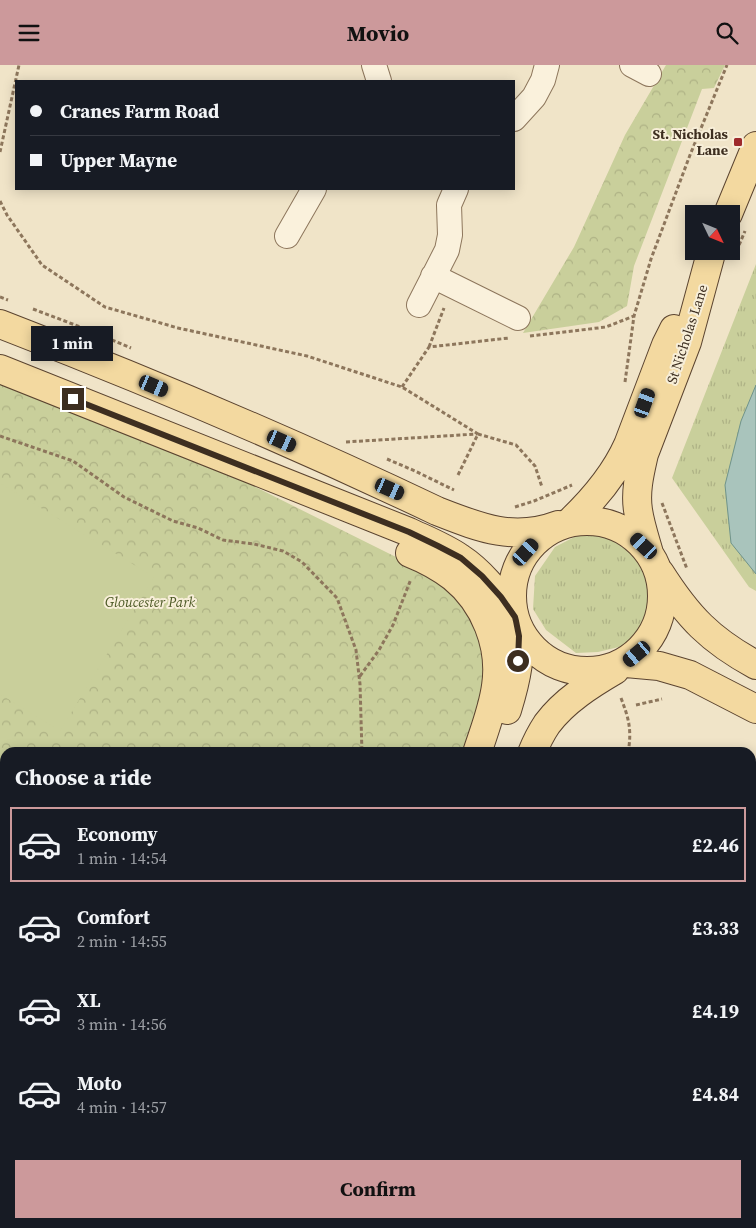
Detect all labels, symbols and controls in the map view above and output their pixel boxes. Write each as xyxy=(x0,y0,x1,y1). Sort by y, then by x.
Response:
text: Movio xyxy=(347,18,409,48)
icon: menu xyxy=(15,19,43,47)
icon: search xyxy=(713,19,741,47)
text: Cranes Farm Road xyxy=(60,98,219,124)
place label: St. Nicholas Lane xyxy=(653,124,729,160)
marker: St. Nicholas Lane xyxy=(732,136,744,148)
text: Upper Mayne xyxy=(60,147,177,173)
north arrow xyxy=(685,205,740,260)
map controls xyxy=(685,205,740,260)
street label: St Nicholas Lane xyxy=(662,282,712,386)
callout: 1 min xyxy=(32,327,114,361)
text: 1 min xyxy=(51,332,93,354)
car xyxy=(137,373,170,399)
car xyxy=(632,386,657,420)
route end xyxy=(62,388,84,410)
car xyxy=(265,428,298,454)
car xyxy=(373,476,406,502)
car xyxy=(627,530,660,562)
car xyxy=(510,536,541,568)
park label: Gloucester Park xyxy=(105,592,196,612)
car xyxy=(620,639,653,669)
route start xyxy=(507,650,529,672)
text: Choose a ride xyxy=(15,762,152,792)
text: Economy xyxy=(77,821,158,847)
icon: car xyxy=(17,822,62,867)
text: £2.46 xyxy=(692,832,739,858)
text: 1 min · 14:54 xyxy=(77,847,167,869)
text: Comfort xyxy=(77,904,150,930)
icon: car xyxy=(17,905,62,950)
text: £3.33 xyxy=(692,915,739,941)
text: 2 min · 14:55 xyxy=(77,930,167,952)
text: XL xyxy=(77,987,100,1013)
icon: car xyxy=(17,988,62,1033)
text: £4.19 xyxy=(692,998,739,1024)
text: 3 min · 14:56 xyxy=(77,1013,167,1035)
text: Moto xyxy=(77,1070,122,1096)
icon: car xyxy=(17,1071,62,1116)
text: £4.84 xyxy=(692,1081,739,1107)
text: 4 min · 14:57 xyxy=(77,1096,167,1118)
button: Confirm xyxy=(15,1160,741,1218)

